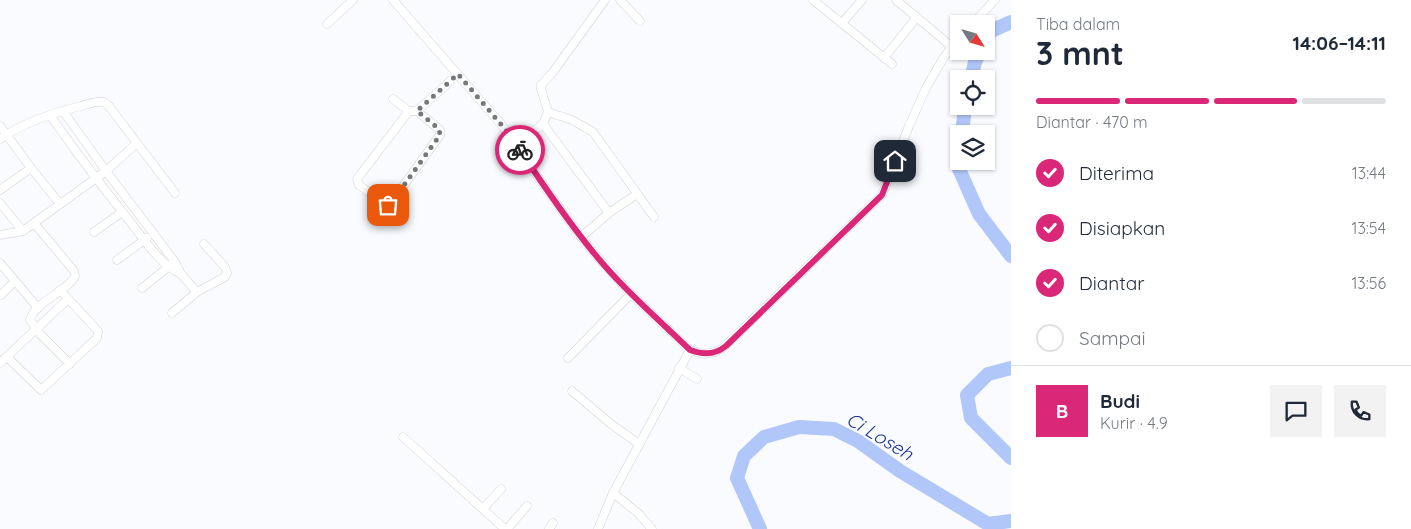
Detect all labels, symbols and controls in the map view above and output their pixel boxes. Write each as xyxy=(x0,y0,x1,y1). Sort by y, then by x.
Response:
text: Tiba dalam xyxy=(1036,14,1120,34)
north arrow xyxy=(950,15,995,60)
map controls xyxy=(950,15,995,170)
text: 14:06–14:11 xyxy=(1293,31,1386,55)
text: 3 mnt xyxy=(1036,33,1124,73)
button: locate xyxy=(950,70,995,115)
text: Diantar · 470 m xyxy=(1036,112,1148,132)
courier xyxy=(495,125,545,175)
button: layers xyxy=(950,125,995,170)
icon: bike xyxy=(506,136,534,164)
pin xyxy=(874,140,916,182)
icon: home xyxy=(881,147,909,175)
icon: check xyxy=(1036,159,1064,187)
text: Diterima xyxy=(1079,161,1154,185)
text: 13:44 xyxy=(1352,163,1386,183)
pin xyxy=(367,184,409,226)
icon: bag xyxy=(374,191,402,219)
icon: check xyxy=(1036,214,1064,242)
text: Disiapkan xyxy=(1079,216,1165,240)
text: 13:54 xyxy=(1352,218,1386,238)
icon: check xyxy=(1036,269,1064,297)
text: Diantar xyxy=(1079,271,1145,295)
text: 13:56 xyxy=(1351,273,1386,293)
text: Sampai xyxy=(1079,326,1146,350)
button: chat xyxy=(1270,385,1322,437)
button: phone xyxy=(1334,385,1386,437)
text: Budi xyxy=(1100,389,1140,413)
text: B xyxy=(1056,399,1068,423)
water label: Ci Loseh xyxy=(842,407,919,466)
text: Kurir · 4.9 xyxy=(1100,413,1168,433)

